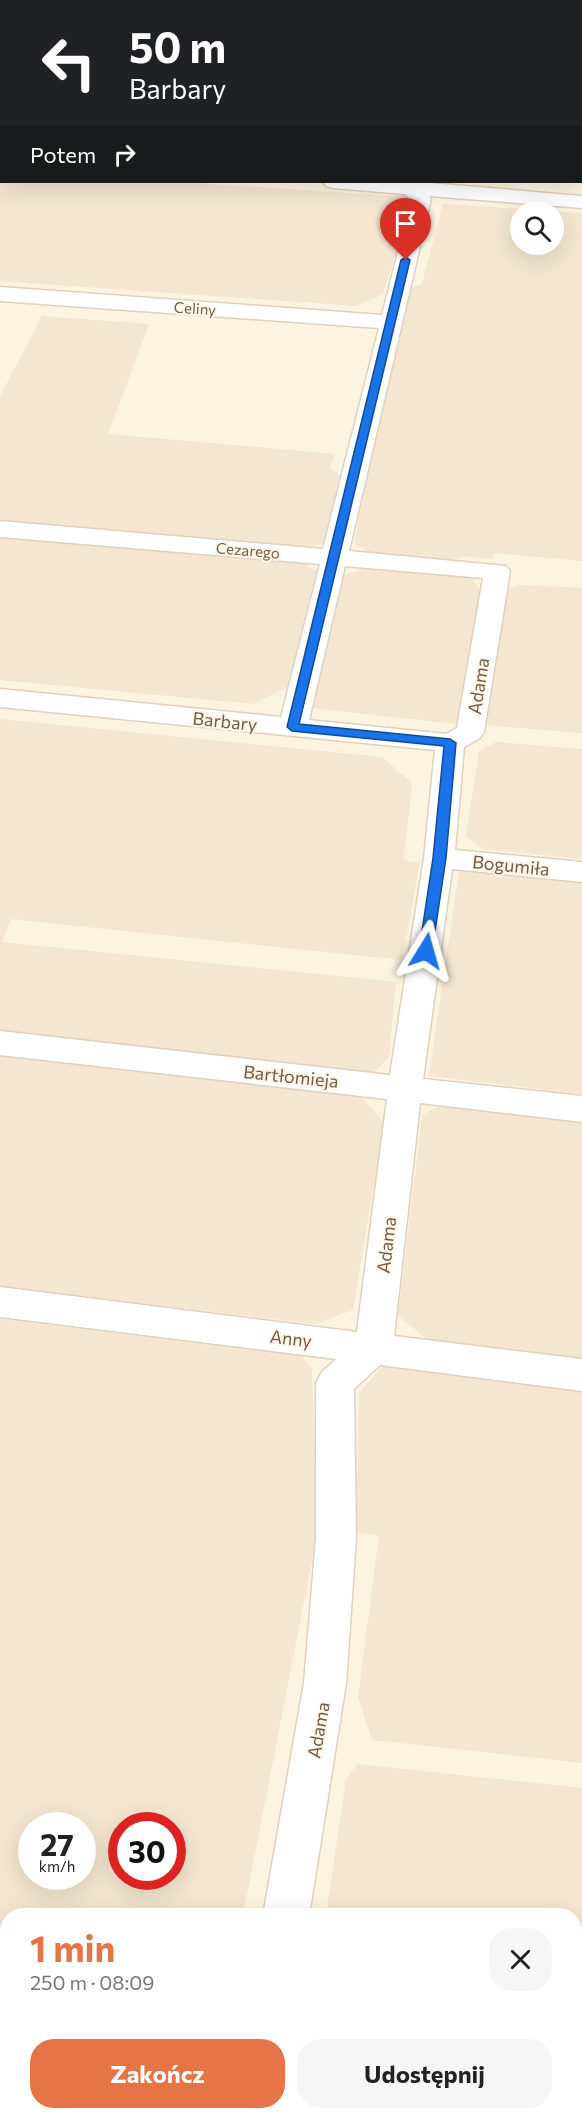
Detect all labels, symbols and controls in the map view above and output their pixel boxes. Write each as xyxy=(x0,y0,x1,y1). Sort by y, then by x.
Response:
text: 50 m xyxy=(129,20,226,72)
icon: left xyxy=(30,24,108,102)
text: Barbary xyxy=(129,72,226,105)
icon: right xyxy=(108,138,141,171)
text: Potem xyxy=(30,141,96,168)
pin xyxy=(380,198,431,260)
map controls xyxy=(510,201,564,255)
button: search xyxy=(510,201,564,255)
icon: arrive xyxy=(389,207,422,240)
street label: Celiny xyxy=(173,298,217,318)
street label: Cezarego xyxy=(215,538,281,562)
street label: Adama xyxy=(463,656,493,716)
street label: Barbary xyxy=(192,707,258,735)
street label: Bogumiła xyxy=(471,850,551,880)
position arrow xyxy=(394,919,458,983)
street label: Bartłomieja xyxy=(242,1060,340,1092)
street label: Adama xyxy=(372,1215,400,1275)
street label: Anny xyxy=(269,1325,313,1351)
street label: Adama xyxy=(302,1700,334,1760)
speed limit sign: 30 xyxy=(108,1812,186,1890)
text: 27 xyxy=(40,1825,74,1862)
text: km/h xyxy=(39,1857,75,1875)
text: 1 min xyxy=(30,1925,115,1969)
button: close xyxy=(489,1928,552,1991)
text: 250 m · 08:09 xyxy=(30,1970,154,1994)
button: Zakończ xyxy=(30,2039,285,2108)
button: Udostępnij xyxy=(297,2039,552,2108)

